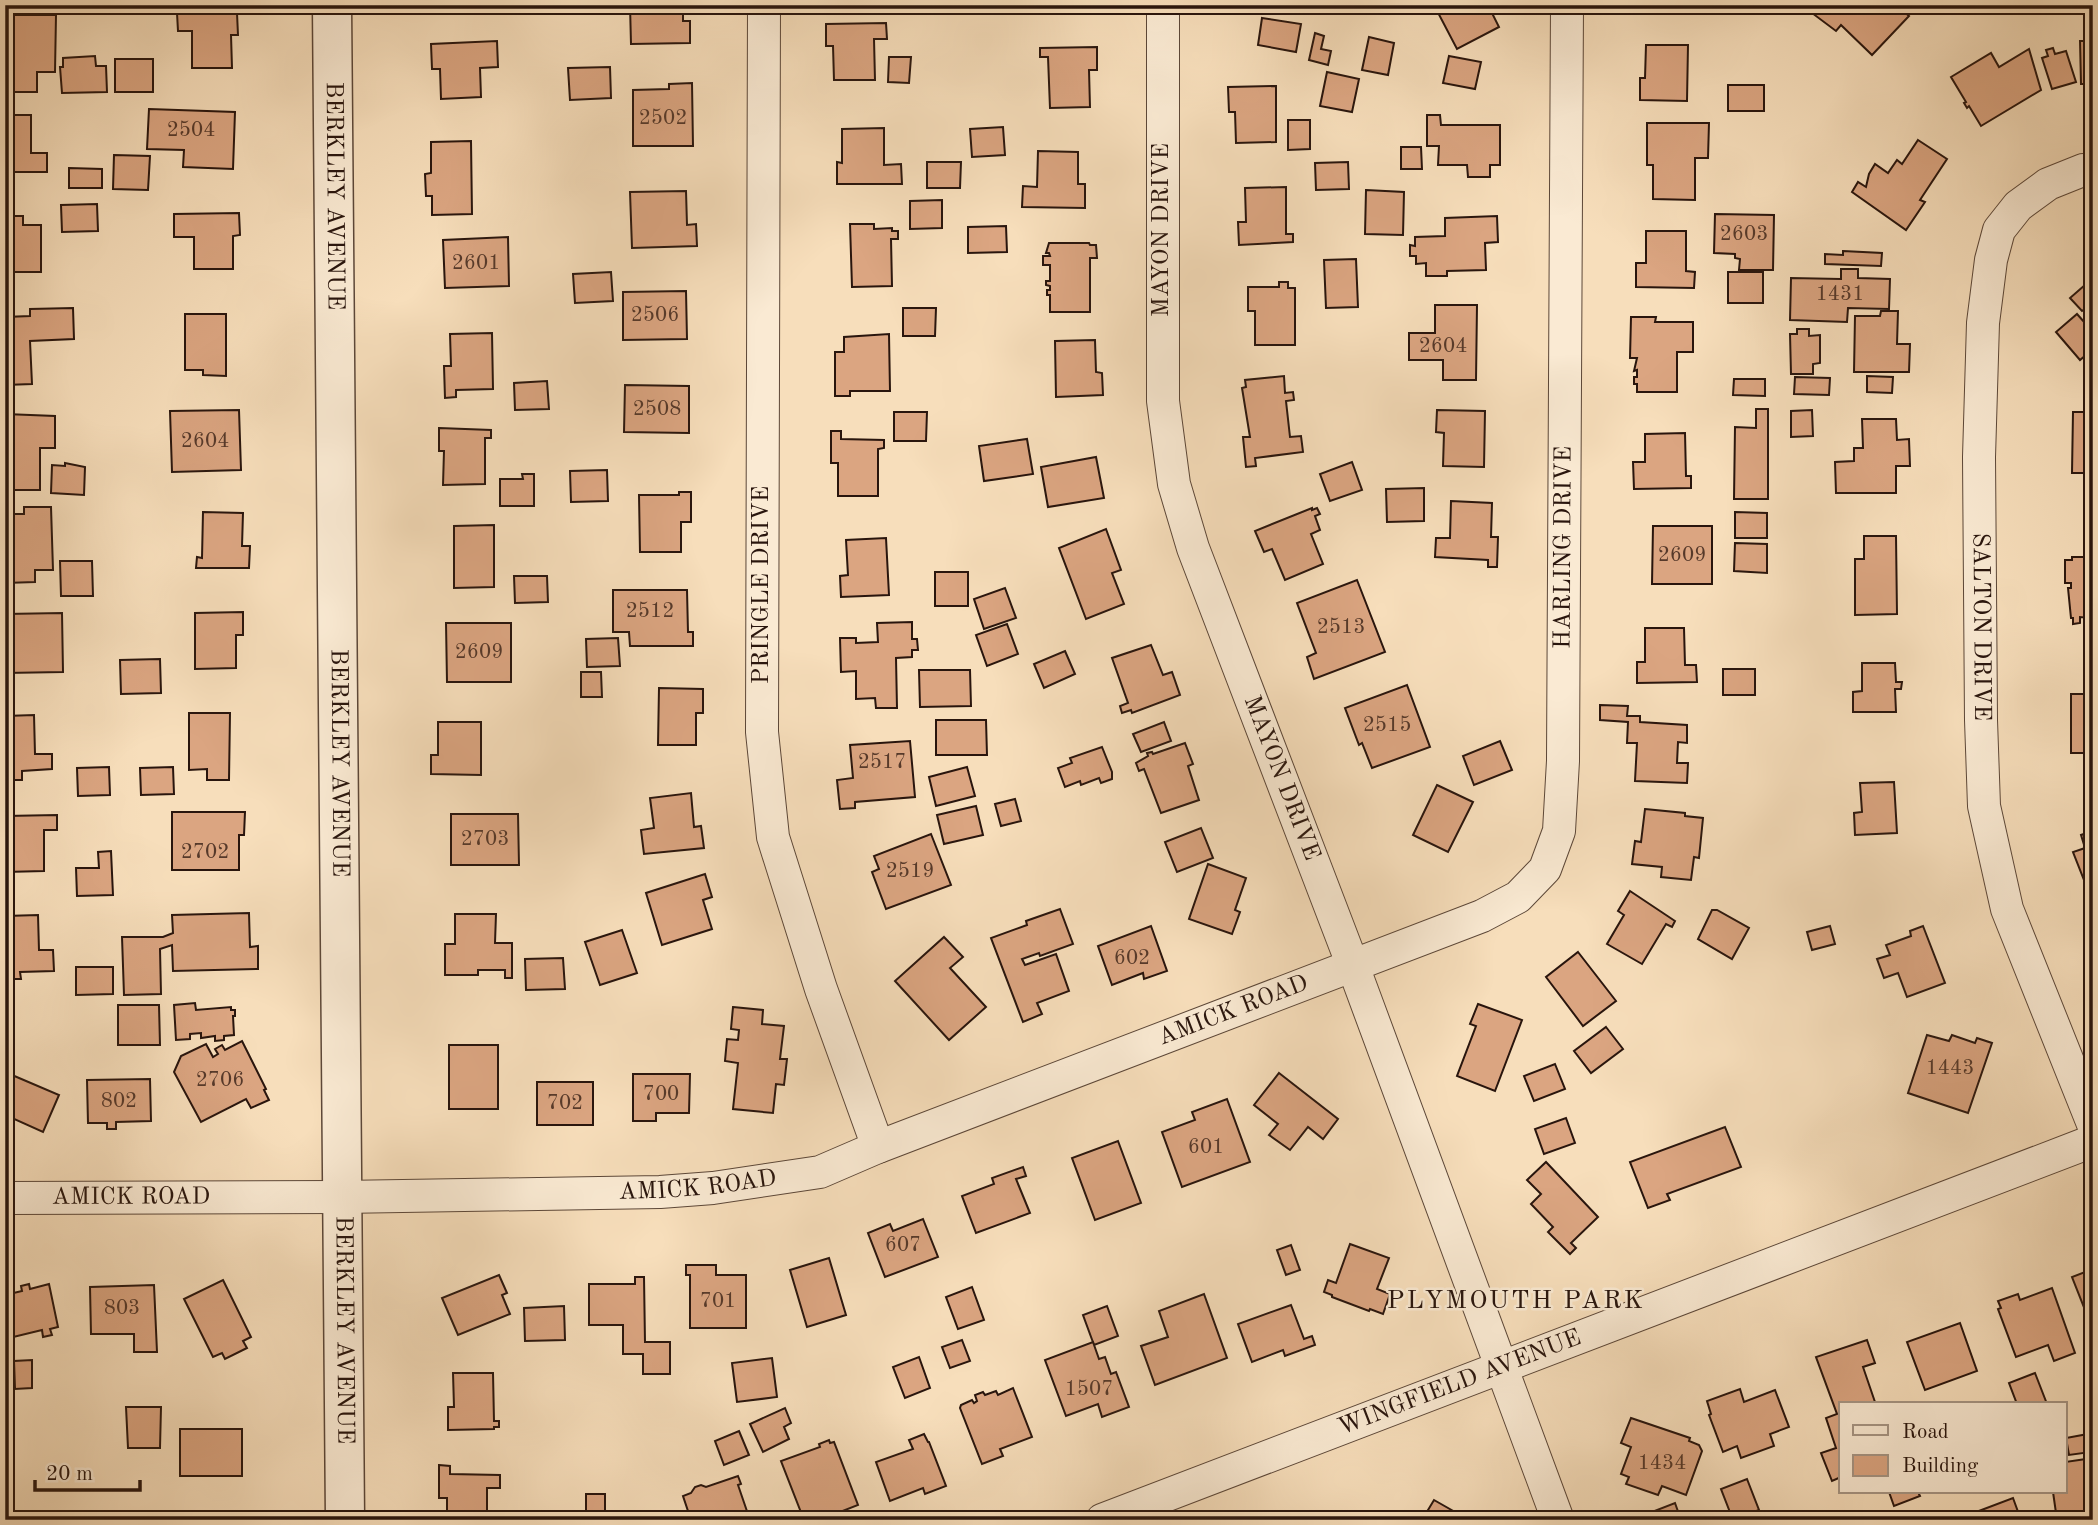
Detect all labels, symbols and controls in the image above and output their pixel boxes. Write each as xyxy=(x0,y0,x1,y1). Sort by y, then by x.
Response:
street label: BERKLEY AVENUE xyxy=(321,82,347,310)
house number: 2502 xyxy=(639,108,687,129)
house number: 2504 xyxy=(167,120,215,141)
street label: MAYON DRIVE xyxy=(1150,143,1174,317)
house number: 2603 xyxy=(1720,224,1768,245)
house number: 2601 xyxy=(452,253,500,274)
house number: 1431 xyxy=(1816,284,1864,305)
house number: 2506 xyxy=(631,305,679,326)
house number: 2604 xyxy=(1419,336,1467,357)
house number: 2508 xyxy=(633,399,681,420)
house number: 2604 xyxy=(181,431,229,452)
street label: HARLING DRIVE xyxy=(1552,446,1577,649)
street label: PRINGLE DRIVE xyxy=(750,486,774,684)
street label: SALTON DRIVE xyxy=(1968,533,1993,721)
house number: 2609 xyxy=(1658,545,1706,566)
house number: 2512 xyxy=(626,601,674,622)
house number: 2513 xyxy=(1317,617,1365,638)
house number: 2609 xyxy=(455,642,503,663)
street label: BERKLEY AVENUE xyxy=(326,649,351,877)
street label: MAYON DRIVE xyxy=(1239,692,1324,864)
house number: 2515 xyxy=(1363,715,1411,736)
house number: 2517 xyxy=(858,752,906,773)
house number: 2703 xyxy=(461,829,509,850)
house number: 2702 xyxy=(181,842,229,863)
house number: 2519 xyxy=(886,861,934,882)
house number: 602 xyxy=(1114,948,1150,969)
street label: AMICK ROAD xyxy=(1155,972,1312,1051)
house number: 1443 xyxy=(1926,1058,1974,1079)
house number: 2706 xyxy=(196,1070,244,1091)
house number: 700 xyxy=(643,1084,679,1105)
house number: 802 xyxy=(101,1091,137,1112)
house number: 702 xyxy=(547,1093,583,1114)
house number: 601 xyxy=(1188,1137,1224,1158)
street label: AMICK ROAD xyxy=(618,1167,778,1205)
street label: AMICK ROAD xyxy=(52,1185,210,1210)
street label: BERKLEY AVENUE xyxy=(330,1216,356,1444)
house number: 607 xyxy=(885,1235,921,1256)
district label: PLYMOUTH PARK xyxy=(1387,1288,1645,1314)
house number: 701 xyxy=(700,1291,736,1312)
house number: 803 xyxy=(104,1298,140,1319)
street label: WINGFIELD AVENUE xyxy=(1335,1326,1584,1440)
house number: 1507 xyxy=(1065,1379,1113,1400)
legend xyxy=(1839,1402,2066,1494)
text: Road xyxy=(1902,1422,1949,1443)
scale bar xyxy=(35,1448,140,1492)
house number: 1434 xyxy=(1638,1453,1686,1474)
text: Building xyxy=(1902,1456,1979,1477)
text: 20 m xyxy=(46,1464,93,1485)

